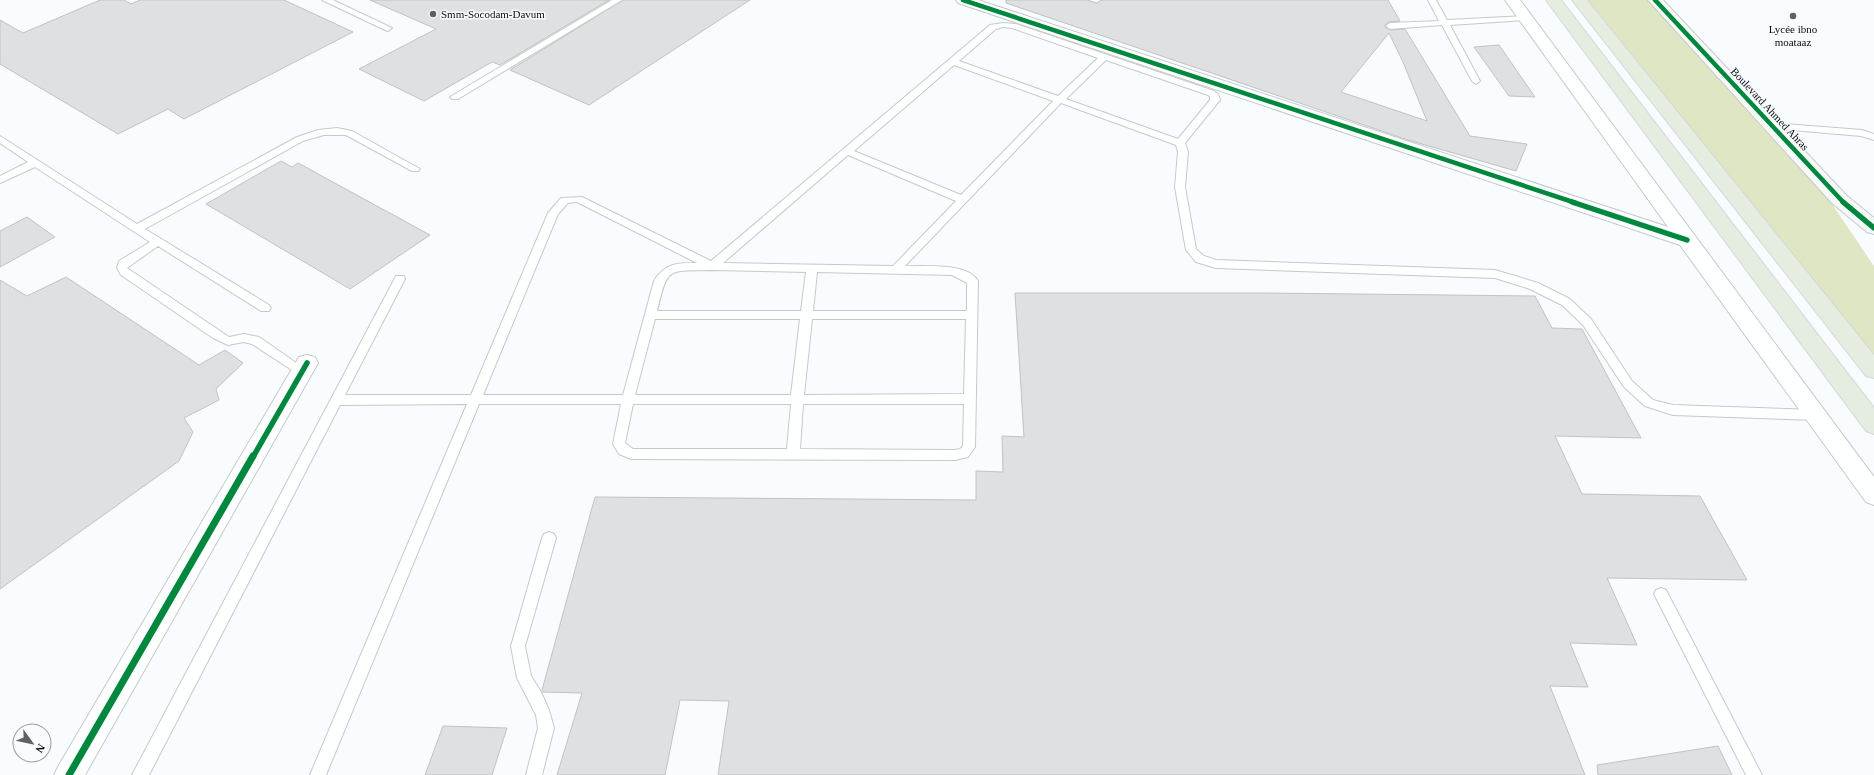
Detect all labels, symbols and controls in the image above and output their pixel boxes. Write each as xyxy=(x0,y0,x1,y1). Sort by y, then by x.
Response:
place label: Smm-Socodam-Davum xyxy=(441,8,545,20)
marker: Smm-Socodam-Davum xyxy=(428,9,438,19)
marker: Lycée ibno moataaz xyxy=(1788,11,1798,21)
place label: Lycée ibno moataaz xyxy=(1769,23,1818,48)
street label: Boulevard Ahmed Ahras xyxy=(1729,65,1811,153)
north arrow xyxy=(12,723,52,763)
text: N xyxy=(33,742,48,755)

